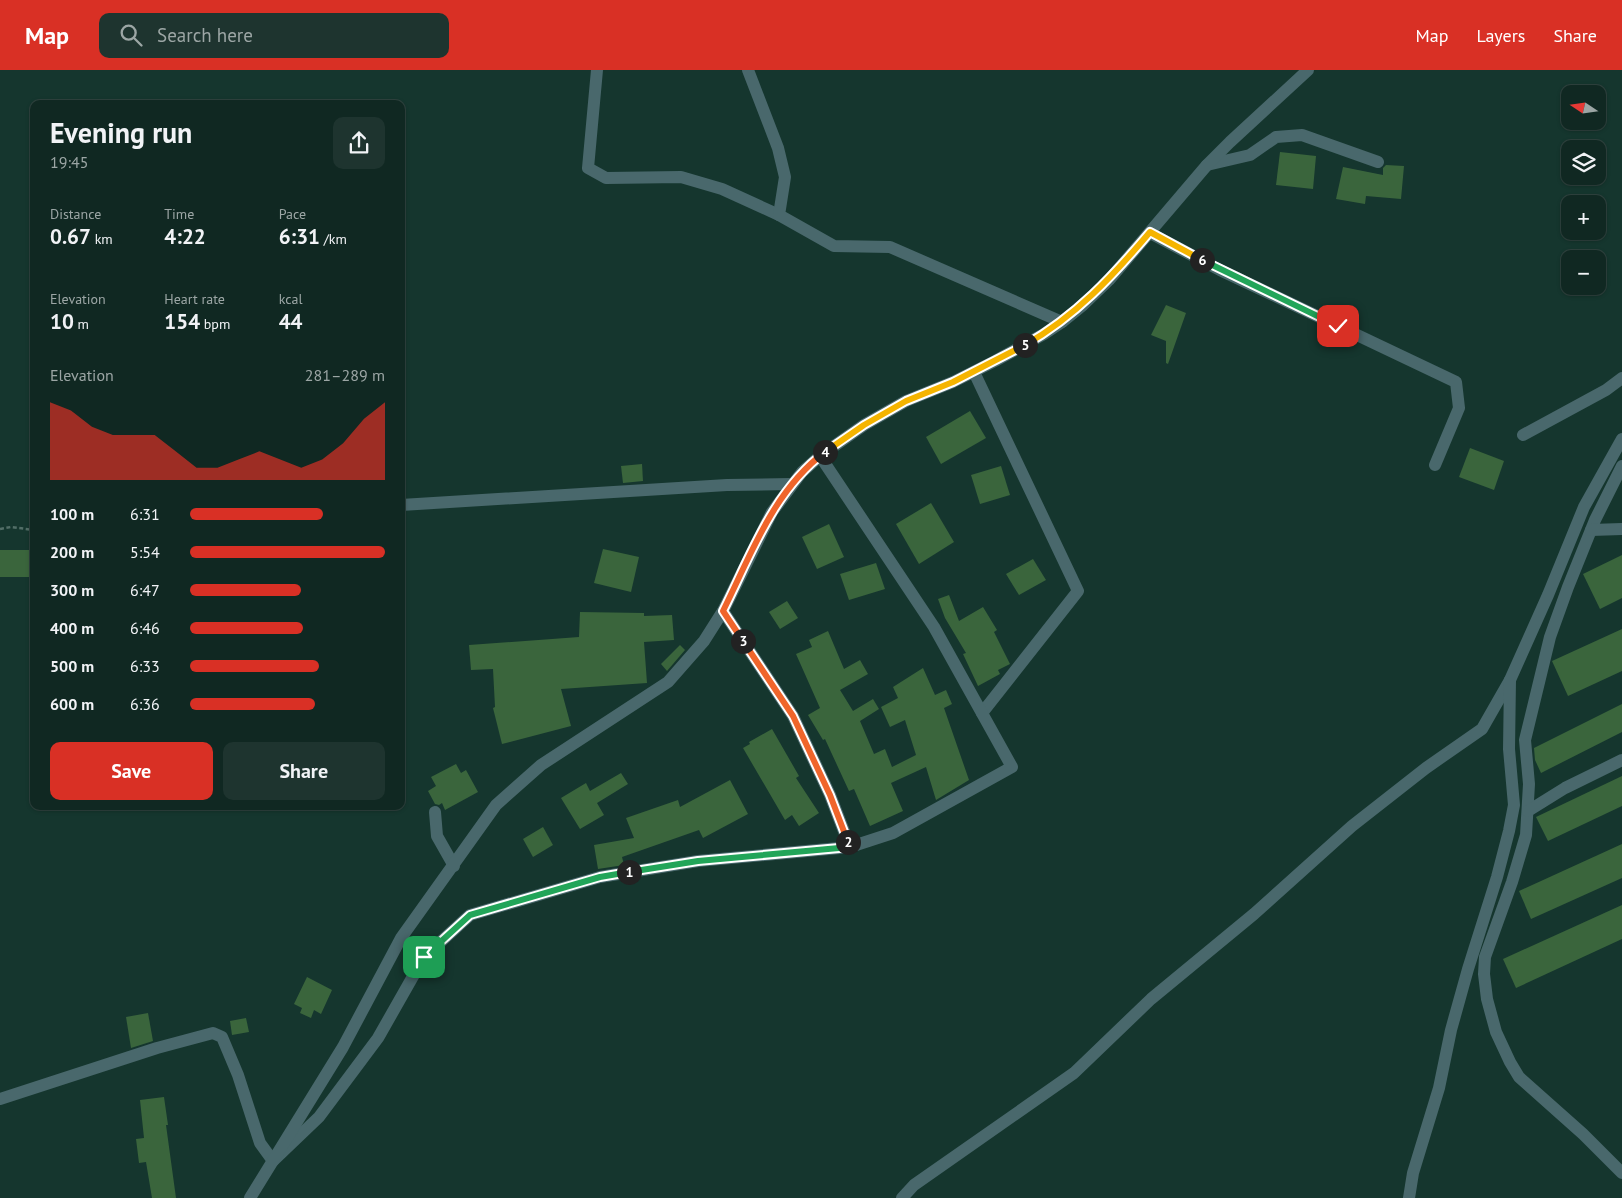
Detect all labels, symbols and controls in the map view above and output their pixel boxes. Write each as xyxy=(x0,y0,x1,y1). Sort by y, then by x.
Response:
search box xyxy=(99,13,449,58)
text: Map xyxy=(25,20,69,51)
icon: search xyxy=(117,21,145,49)
text: Search here xyxy=(157,23,253,47)
text: Map xyxy=(1416,24,1448,47)
text: Layers xyxy=(1476,24,1525,47)
text: Share xyxy=(1553,24,1597,47)
north arrow xyxy=(1561,85,1606,130)
map controls xyxy=(1561,85,1606,295)
text: Evening run xyxy=(50,114,192,151)
button: share xyxy=(333,117,385,169)
button: layers xyxy=(1561,140,1606,185)
text: 19:45 xyxy=(50,152,88,172)
button: + xyxy=(1561,195,1606,240)
text: Distance xyxy=(50,205,101,223)
text: Time xyxy=(164,205,194,223)
text: Pace xyxy=(279,205,306,223)
text: 0.67 xyxy=(50,223,91,250)
text: 4:22 xyxy=(164,223,206,250)
text: 6:31 xyxy=(279,223,320,250)
text: km xyxy=(91,230,113,248)
text: /km xyxy=(320,230,347,248)
pin: 6 xyxy=(1190,248,1214,272)
button: − xyxy=(1561,250,1606,295)
text: 6 xyxy=(1199,251,1206,269)
text: Elevation xyxy=(50,290,106,308)
text: Heart rate xyxy=(164,290,225,308)
text: kcal xyxy=(279,290,303,308)
pin xyxy=(1317,305,1359,347)
text: 10 xyxy=(50,308,74,335)
text: 154 xyxy=(164,308,200,335)
text: 44 xyxy=(279,308,302,335)
icon: check xyxy=(1324,312,1352,340)
text: m xyxy=(74,315,89,333)
text: bpm xyxy=(200,315,230,333)
pin: 5 xyxy=(1012,332,1038,358)
text: 5 xyxy=(1022,336,1029,354)
text: Elevation xyxy=(50,365,114,385)
text: 281–289 m xyxy=(305,365,385,385)
pin: 4 xyxy=(812,440,838,464)
text: 4 xyxy=(822,443,829,461)
text: 100 m xyxy=(50,504,94,524)
text: 6:31 xyxy=(130,504,160,524)
text: 200 m xyxy=(50,542,94,562)
text: 5:54 xyxy=(130,542,160,562)
text: 300 m xyxy=(50,580,94,600)
text: 6:47 xyxy=(130,580,160,600)
text: 400 m xyxy=(50,618,94,638)
text: 6:46 xyxy=(130,618,160,638)
pin: 3 xyxy=(730,628,756,654)
text: 3 xyxy=(740,632,747,650)
text: 500 m xyxy=(50,656,94,676)
text: 6:33 xyxy=(130,656,160,676)
text: 600 m xyxy=(50,694,94,714)
text: 6:36 xyxy=(130,694,160,714)
button: Save xyxy=(50,742,213,800)
button: Share xyxy=(223,742,385,800)
pin: 2 xyxy=(836,830,860,854)
text: 2 xyxy=(845,833,852,851)
pin: 1 xyxy=(616,860,642,884)
text: 1 xyxy=(626,863,633,881)
pin xyxy=(403,936,445,978)
icon: arrive xyxy=(410,943,438,971)

